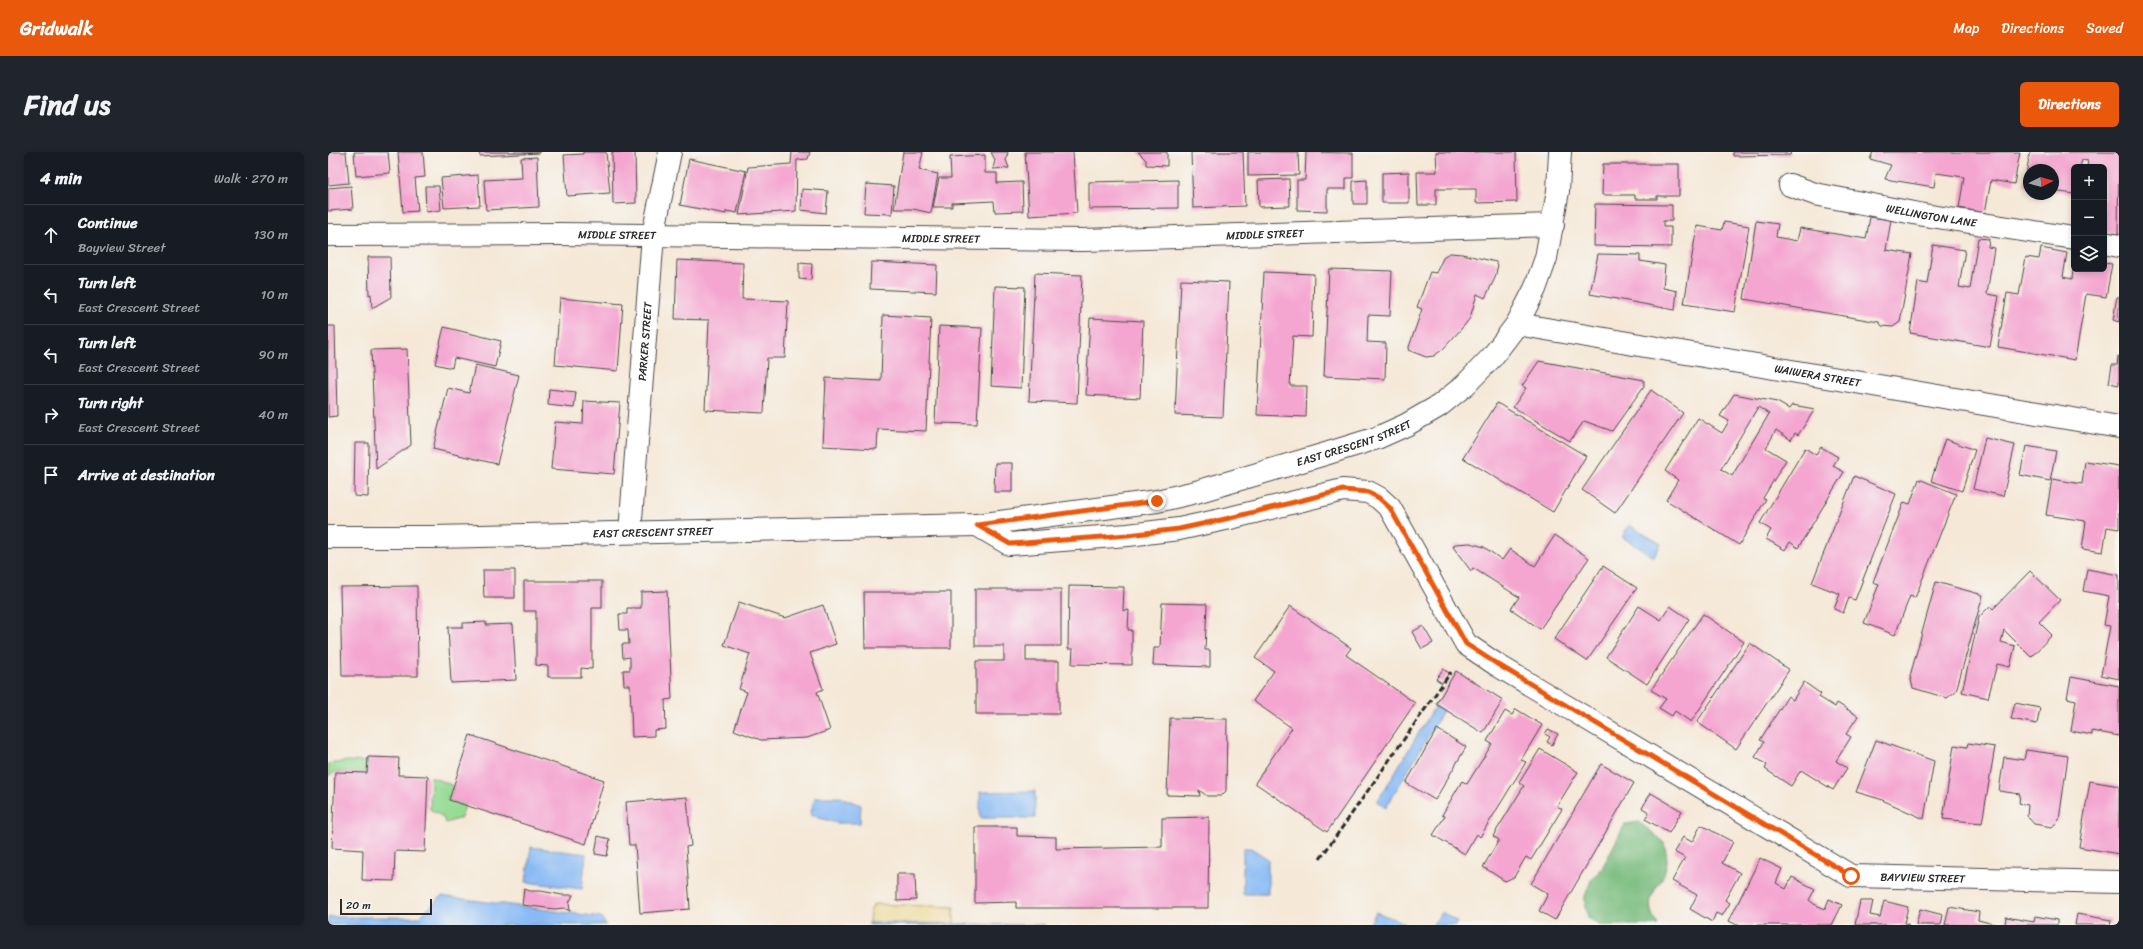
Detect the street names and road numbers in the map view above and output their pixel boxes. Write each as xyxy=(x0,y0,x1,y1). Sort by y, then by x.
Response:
street label: WELLINGTON LANE xyxy=(1884,199,1979,233)
street label: MIDDLE STREET xyxy=(1226,224,1305,245)
street label: MIDDLE STREET xyxy=(578,225,657,245)
street label: MIDDLE STREET xyxy=(902,229,981,249)
street label: PARKER STREET xyxy=(633,300,658,382)
street label: WAIWERA STREET xyxy=(1773,359,1863,393)
street label: EAST CRESCENT STREET xyxy=(1294,414,1416,472)
street label: EAST CRESCENT STREET xyxy=(592,522,714,543)
street label: BAYVIEW STREET xyxy=(1880,868,1966,889)

